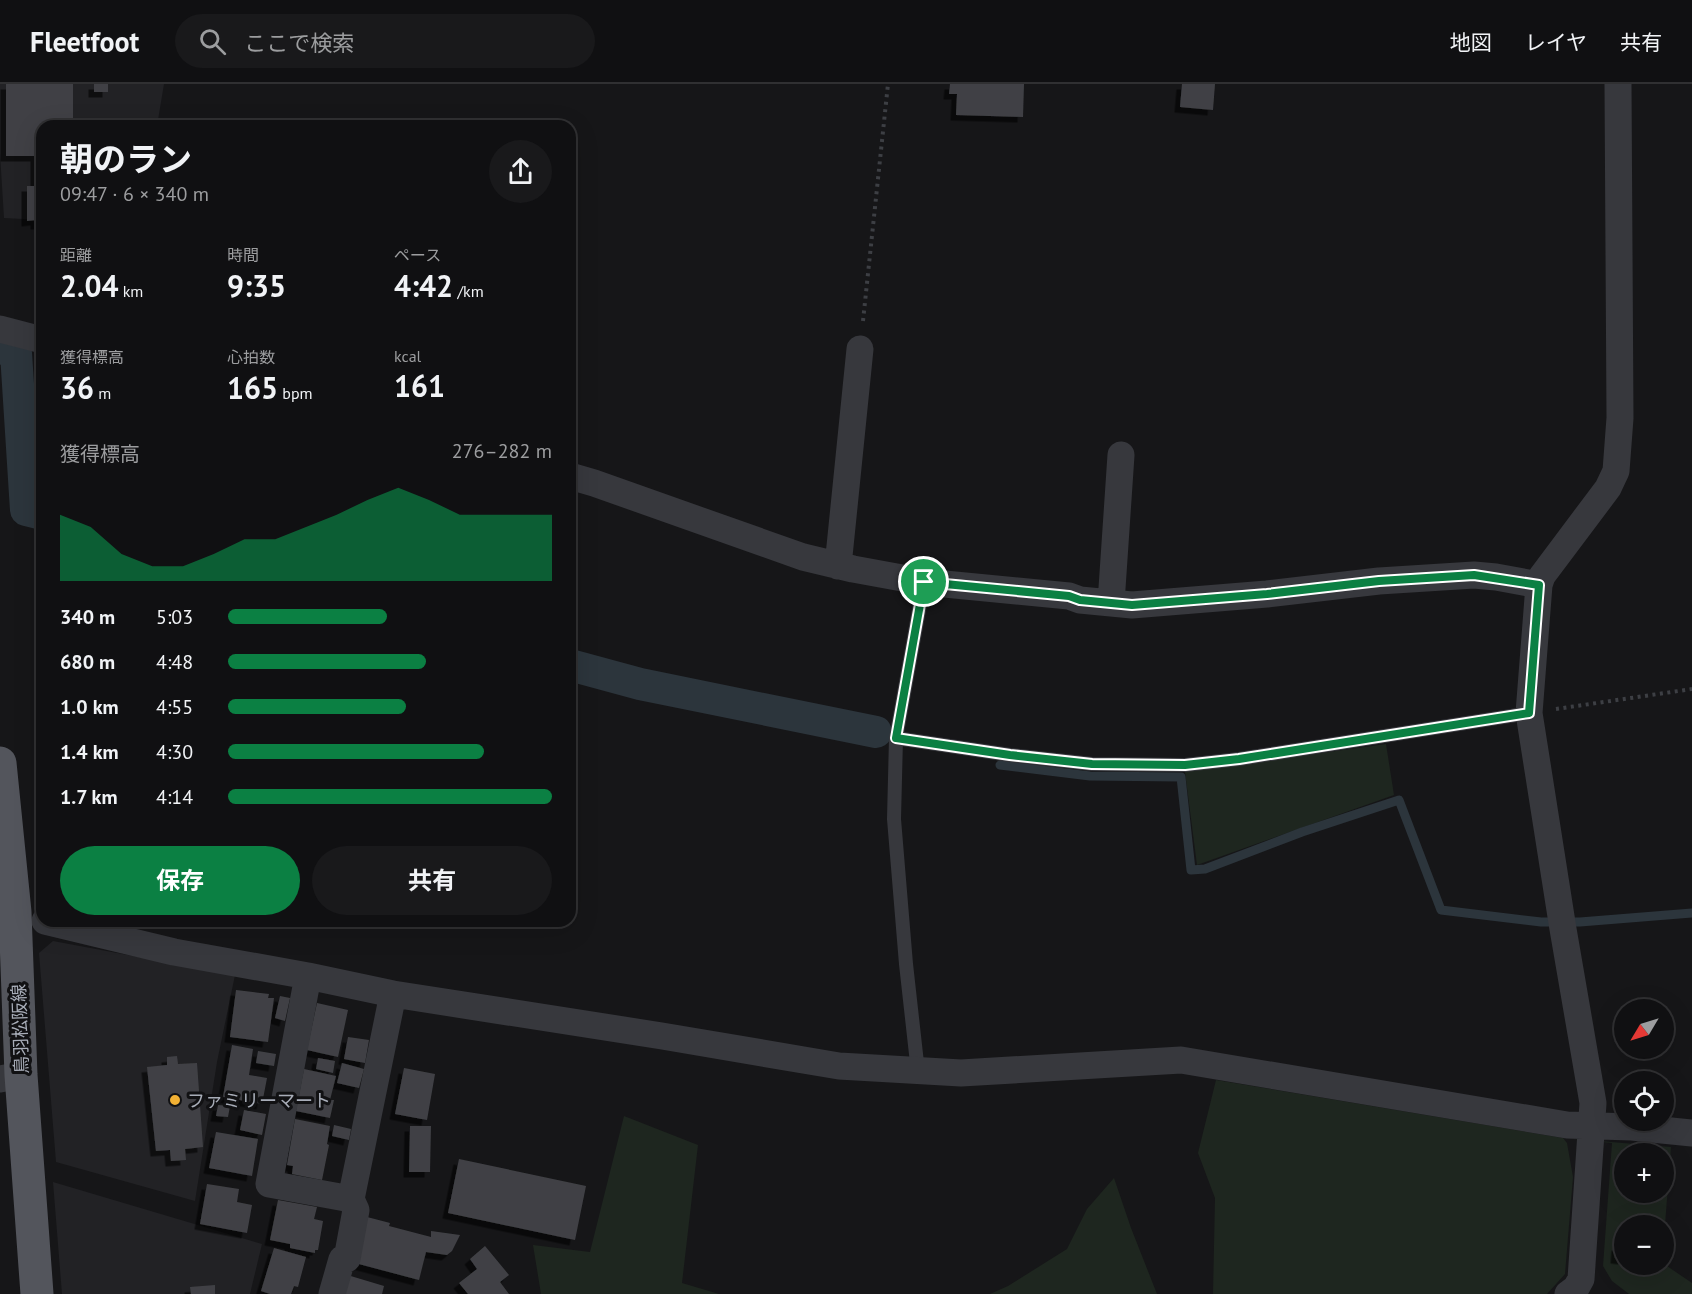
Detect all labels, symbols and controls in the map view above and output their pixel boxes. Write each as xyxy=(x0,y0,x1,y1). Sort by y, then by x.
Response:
search box xyxy=(175,14,595,68)
text: Fleetfoot xyxy=(30,23,139,60)
icon: search xyxy=(196,25,229,58)
text: ここで検索 xyxy=(244,29,354,57)
text: 地図 xyxy=(1450,29,1492,56)
text: レイヤ xyxy=(1525,29,1587,56)
text: 共有 xyxy=(1620,29,1662,56)
text: 朝のラン xyxy=(60,137,192,180)
button: share xyxy=(489,140,552,203)
text: 09:47 · 6 × 340 m xyxy=(60,181,209,207)
text: 距離 xyxy=(60,245,92,265)
text: 時間 xyxy=(227,245,259,265)
text: ペース xyxy=(394,245,441,265)
text: 2.04 xyxy=(60,266,118,305)
text: 9:35 xyxy=(227,266,286,305)
text: 4:42 xyxy=(394,266,453,305)
text: km xyxy=(118,281,143,301)
text: /km xyxy=(453,281,484,301)
text: kcal xyxy=(394,346,421,366)
text: 獲得標高 xyxy=(60,347,124,367)
text: 心拍数 xyxy=(227,347,275,367)
text: 161 xyxy=(394,366,445,405)
text: 36 xyxy=(60,368,94,407)
text: 165 xyxy=(227,368,278,407)
text: m xyxy=(94,383,111,403)
text: bpm xyxy=(278,383,313,403)
text: 276–282 m xyxy=(452,438,552,464)
text: 獲得標高 xyxy=(60,441,140,467)
pin xyxy=(898,556,949,607)
icon: arrive xyxy=(907,565,940,598)
text: 340 m xyxy=(60,604,115,630)
text: 5:03 xyxy=(156,604,193,630)
text: 680 m xyxy=(60,649,115,675)
text: 4:48 xyxy=(156,649,193,675)
text: 1.0 km xyxy=(60,694,119,720)
text: 4:55 xyxy=(156,694,193,720)
text: 1.4 km xyxy=(60,739,119,765)
text: 4:30 xyxy=(156,739,193,765)
text: 1.7 km xyxy=(60,784,118,810)
text: 4:14 xyxy=(156,784,193,810)
button: 保存 xyxy=(60,846,300,915)
button: 共有 xyxy=(312,846,552,915)
street label: 鳥羽松阪線 xyxy=(7,984,33,1074)
north arrow xyxy=(1614,999,1674,1059)
map controls xyxy=(1614,999,1674,1275)
button: locate xyxy=(1614,1071,1674,1131)
place label: ファミリーマート xyxy=(187,1089,331,1112)
marker: ファミリーマート xyxy=(168,1093,182,1107)
button: + xyxy=(1614,1143,1674,1203)
button: − xyxy=(1614,1215,1674,1275)

